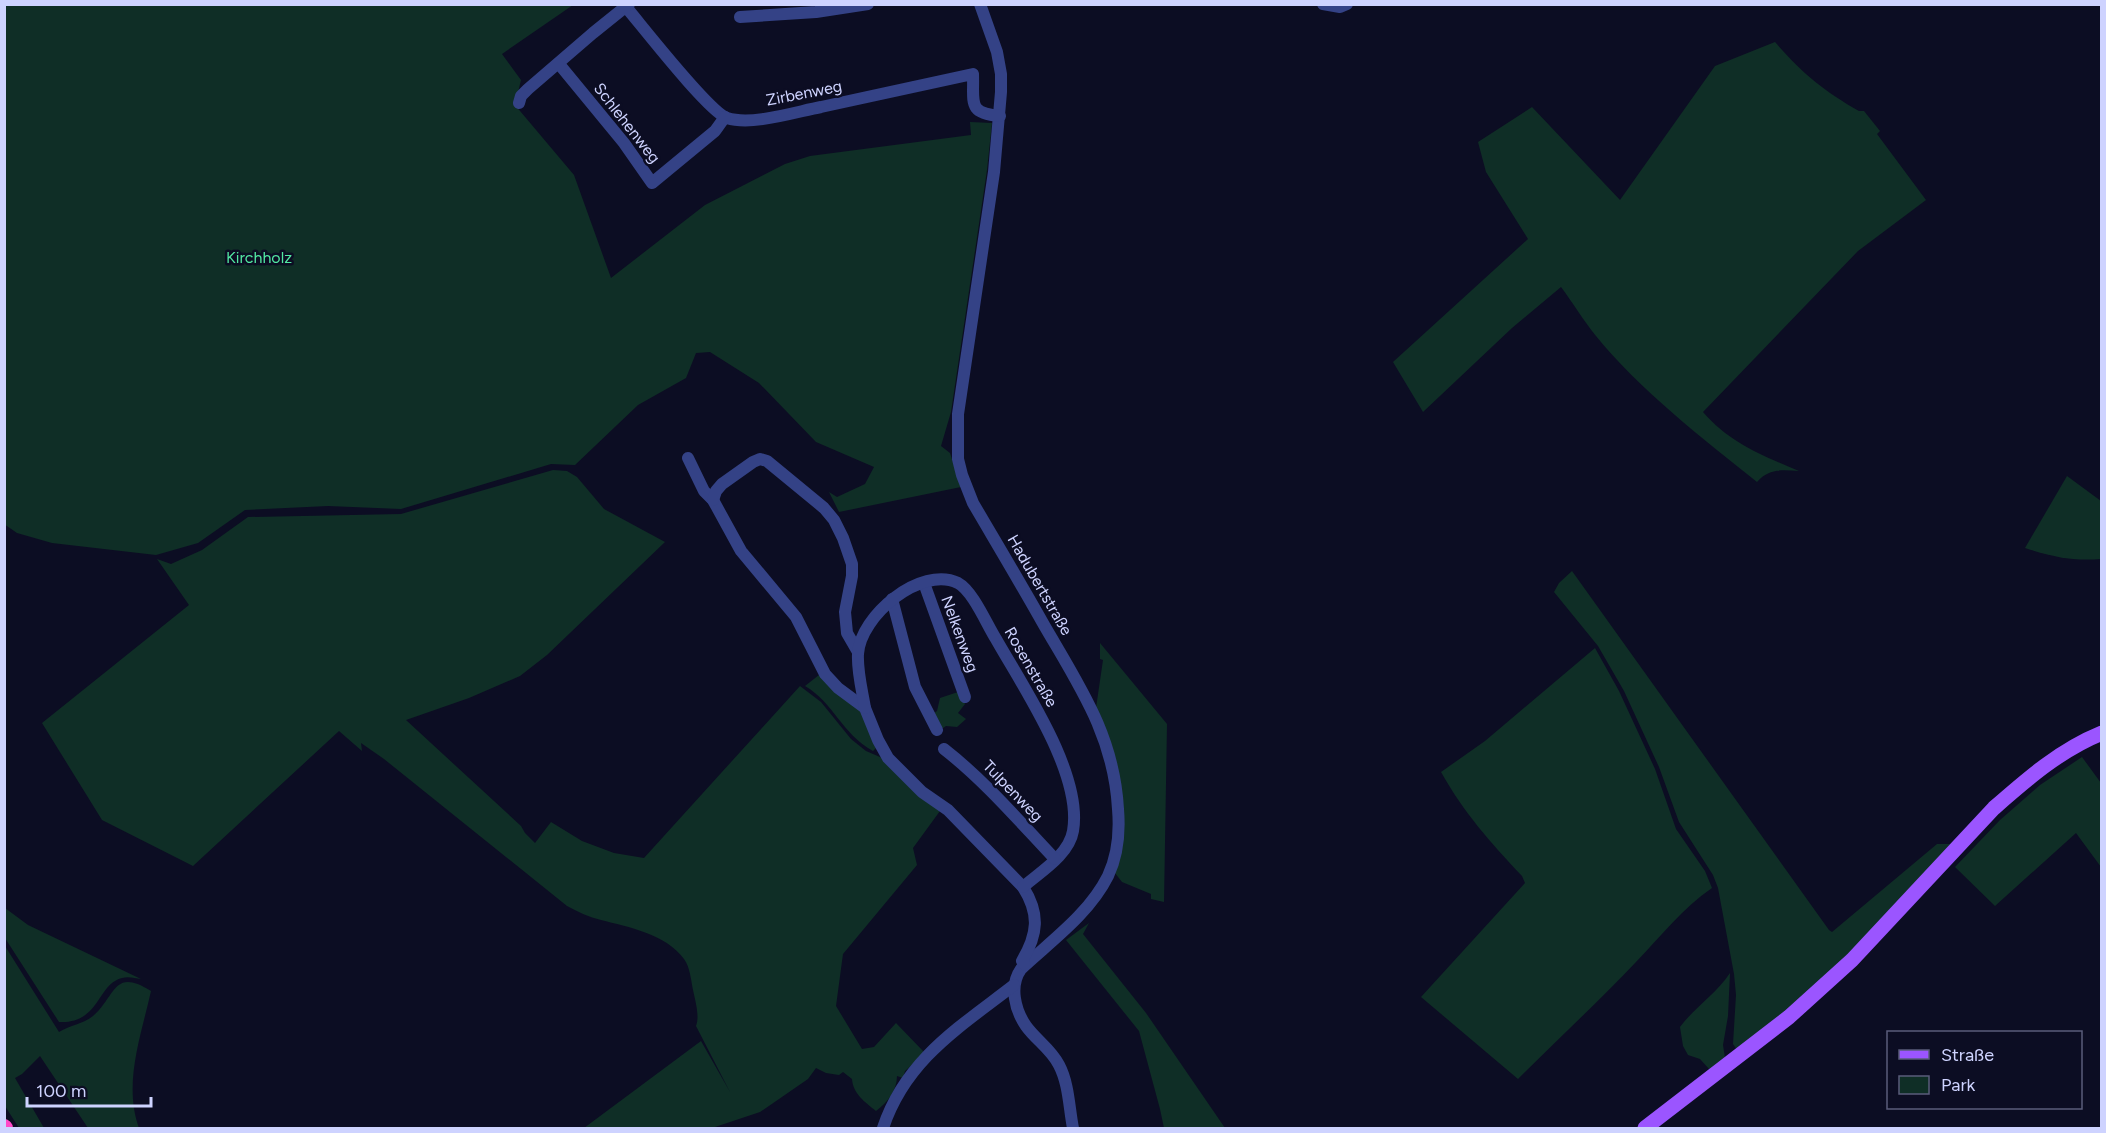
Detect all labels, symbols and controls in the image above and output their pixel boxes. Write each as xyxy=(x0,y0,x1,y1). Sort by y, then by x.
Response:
street label: Zirbenweg xyxy=(764,76,844,110)
street label: Schlehenweg xyxy=(590,79,664,167)
park label: Kirchholz xyxy=(226,248,292,267)
street label: Hadubertstraße xyxy=(1004,531,1077,639)
street label: Nelkenweg xyxy=(937,593,983,675)
street label: Rosenstraße xyxy=(1000,624,1062,711)
street label: Tulpenweg xyxy=(979,756,1047,826)
legend xyxy=(1887,1031,2082,1109)
text: Straße xyxy=(1941,1044,1994,1066)
scale bar xyxy=(27,1070,152,1108)
text: Park xyxy=(1941,1074,1976,1096)
text: 100 m xyxy=(36,1080,86,1102)

